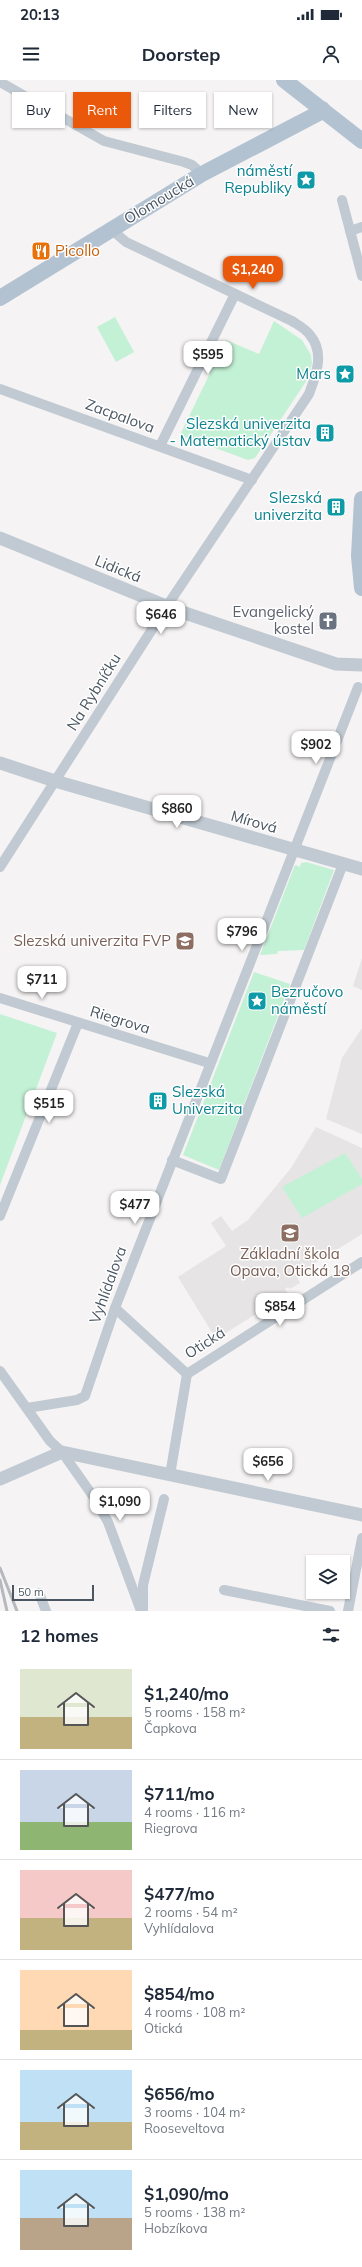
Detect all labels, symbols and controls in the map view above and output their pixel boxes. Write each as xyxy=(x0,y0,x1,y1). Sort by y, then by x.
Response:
text: 20:13 xyxy=(20,5,60,24)
icon: menu xyxy=(20,43,42,65)
text: Doorstep xyxy=(142,43,220,66)
icon: person xyxy=(320,43,342,65)
chip: Buy xyxy=(12,92,65,128)
chip: Rent xyxy=(73,92,131,128)
chip: Filters xyxy=(139,92,206,128)
chip: New xyxy=(214,92,272,128)
place label: náměstí Republiky xyxy=(224,161,293,197)
place icon: náměstí Republiky xyxy=(295,169,317,191)
street label: Olomoucká xyxy=(120,171,197,228)
restaurant icon: Picollo xyxy=(30,240,52,262)
place label: Picollo xyxy=(55,241,100,260)
pin: $1,240 xyxy=(220,256,286,290)
text: $1,240 xyxy=(232,261,274,277)
pin: $595 xyxy=(184,341,232,375)
text: $595 xyxy=(192,346,224,362)
place icon: Mars xyxy=(334,363,356,385)
place label: Mars xyxy=(296,364,331,383)
street label: Zacpalova xyxy=(83,394,157,437)
place label: Slezská univerzita - Matematický ústav xyxy=(170,414,311,450)
building icon: Slezská univerzita - Matematický ústav xyxy=(314,422,336,444)
place label: Slezská univerzita xyxy=(254,488,322,524)
building icon: Slezská univerzita xyxy=(325,496,347,518)
street label: Lidická xyxy=(92,551,144,586)
pin: $646 xyxy=(137,601,185,635)
place label: Evangelický kostel xyxy=(232,602,314,638)
text: $646 xyxy=(145,606,177,622)
church icon: Evangelický kostel xyxy=(317,610,339,632)
street label: Na Rybníčku xyxy=(62,650,125,734)
pin: $902 xyxy=(292,731,340,765)
text: $902 xyxy=(300,736,332,752)
pin: $860 xyxy=(153,795,201,829)
text: $860 xyxy=(161,800,193,816)
street label: Mírová xyxy=(229,806,279,837)
pin: $796 xyxy=(218,918,266,952)
text: $796 xyxy=(226,923,258,939)
school or university icon: Slezská univerzita FVP xyxy=(174,930,196,952)
place label: Slezská univerzita FVP xyxy=(13,931,171,950)
pin: $711 xyxy=(18,966,66,1000)
text: $711 xyxy=(26,971,58,987)
place label: Bezručovo náměstí xyxy=(271,982,343,1018)
place icon: Bezručovo náměstí xyxy=(246,990,268,1012)
street label: Riegrova xyxy=(88,1001,152,1038)
place label: Slezská Univerzita xyxy=(172,1082,242,1118)
pin: $515 xyxy=(25,1090,73,1124)
building icon: Slezská Univerzita xyxy=(147,1090,169,1112)
text: $515 xyxy=(33,1095,65,1111)
pin: $477 xyxy=(111,1191,159,1225)
text: $477 xyxy=(119,1196,151,1212)
school or university icon: Základní škola Opava, Otická 18 xyxy=(279,1222,301,1244)
street label: Vyhlídalova xyxy=(85,1244,130,1326)
place label: Základní škola Opava, Otická 18 xyxy=(230,1244,350,1280)
pin: $854 xyxy=(256,1293,304,1327)
text: $854 xyxy=(264,1298,296,1314)
street label: Otická xyxy=(181,1322,229,1363)
pin: $656 xyxy=(244,1448,292,1482)
text: $656 xyxy=(252,1453,284,1469)
pin: $1,090 xyxy=(87,1488,153,1522)
text: $1,090 xyxy=(99,1493,141,1509)
map controls xyxy=(306,1555,350,1599)
button: layers xyxy=(306,1555,350,1599)
scale bar xyxy=(12,1583,94,1602)
text: 50 m xyxy=(18,1585,44,1599)
icon: filters xyxy=(320,1624,342,1646)
text: 12 homes xyxy=(20,1625,99,1646)
text: $1,240/mo xyxy=(144,1683,229,1704)
icon: home xyxy=(52,1685,100,1733)
text: 5 rooms · 158 m² xyxy=(144,1704,245,1720)
text: Čapkova xyxy=(144,1720,197,1736)
text: $711/mo xyxy=(144,1783,215,1804)
icon: home xyxy=(52,1786,100,1834)
text: 4 rooms · 116 m² xyxy=(144,1804,245,1820)
text: Riegrova xyxy=(144,1820,198,1836)
text: $477/mo xyxy=(144,1883,215,1904)
icon: home xyxy=(52,1886,100,1934)
text: 2 rooms · 54 m² xyxy=(144,1904,238,1920)
text: Vyhlídalova xyxy=(144,1920,214,1936)
text: $854/mo xyxy=(144,1983,215,2004)
icon: home xyxy=(52,1986,100,2034)
text: 4 rooms · 108 m² xyxy=(144,2004,245,2020)
text: Otická xyxy=(144,2020,183,2036)
text: $656/mo xyxy=(144,2083,215,2104)
icon: home xyxy=(52,2086,100,2134)
text: 3 rooms · 104 m² xyxy=(144,2104,245,2120)
text: Rooseveltova xyxy=(144,2120,225,2136)
text: $1,090/mo xyxy=(144,2183,229,2204)
icon: home xyxy=(52,2186,100,2234)
text: 5 rooms · 138 m² xyxy=(144,2204,245,2220)
text: Hobzíkova xyxy=(144,2220,208,2236)

